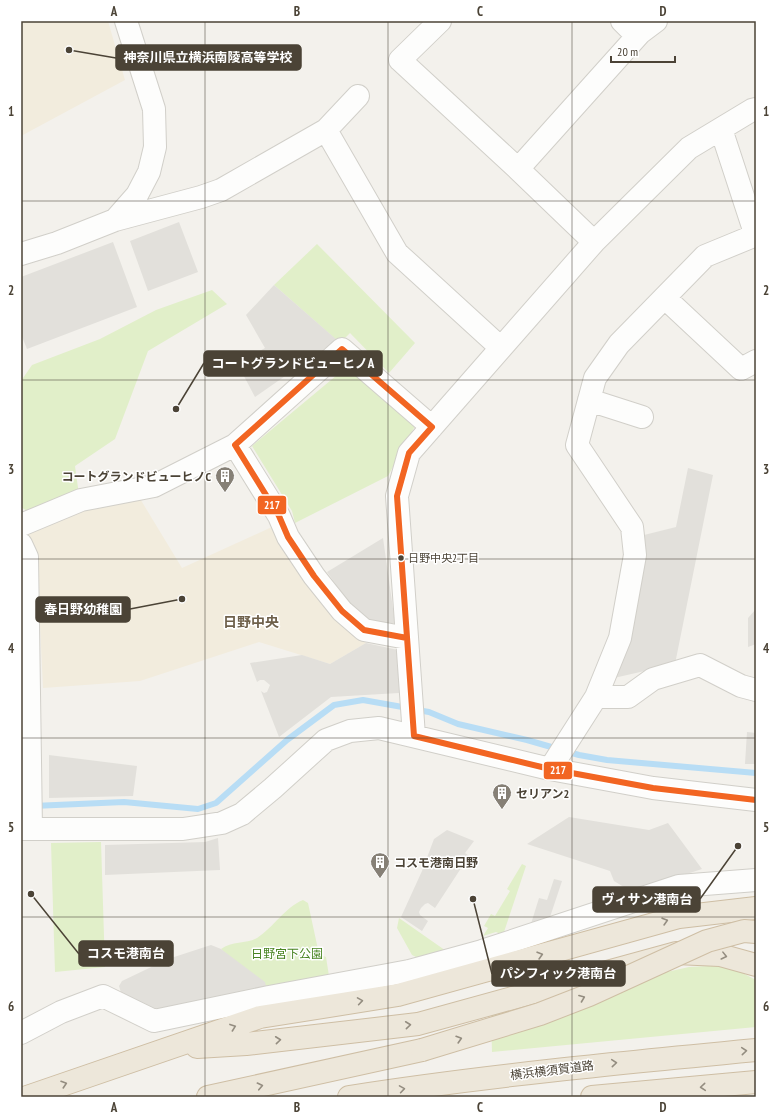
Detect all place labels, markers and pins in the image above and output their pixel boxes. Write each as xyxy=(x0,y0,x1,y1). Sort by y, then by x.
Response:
callout: 神奈川県立横浜南陵高等学校 xyxy=(116,45,301,70)
callout: コートグランドビューヒノA xyxy=(204,351,382,376)
building icon: コートグランドビューヒノC xyxy=(214,465,236,493)
place label: コートグランドビューヒノC xyxy=(62,469,212,484)
place label: 日野中央2丁目 xyxy=(408,551,479,565)
marker: 日野中央2丁目 xyxy=(396,553,406,563)
callout: 春日野幼稚園 xyxy=(36,597,130,622)
building icon: セリアン2 xyxy=(491,782,513,810)
place label: セリアン2 xyxy=(516,786,569,801)
building icon: コスモ港南日野 xyxy=(369,851,391,879)
place label: コスモ港南日野 xyxy=(394,855,478,870)
callout: ヴィサン港南台 xyxy=(593,887,700,912)
callout: コスモ港南台 xyxy=(79,941,173,966)
callout: パシフィック港南台 xyxy=(492,961,625,986)

